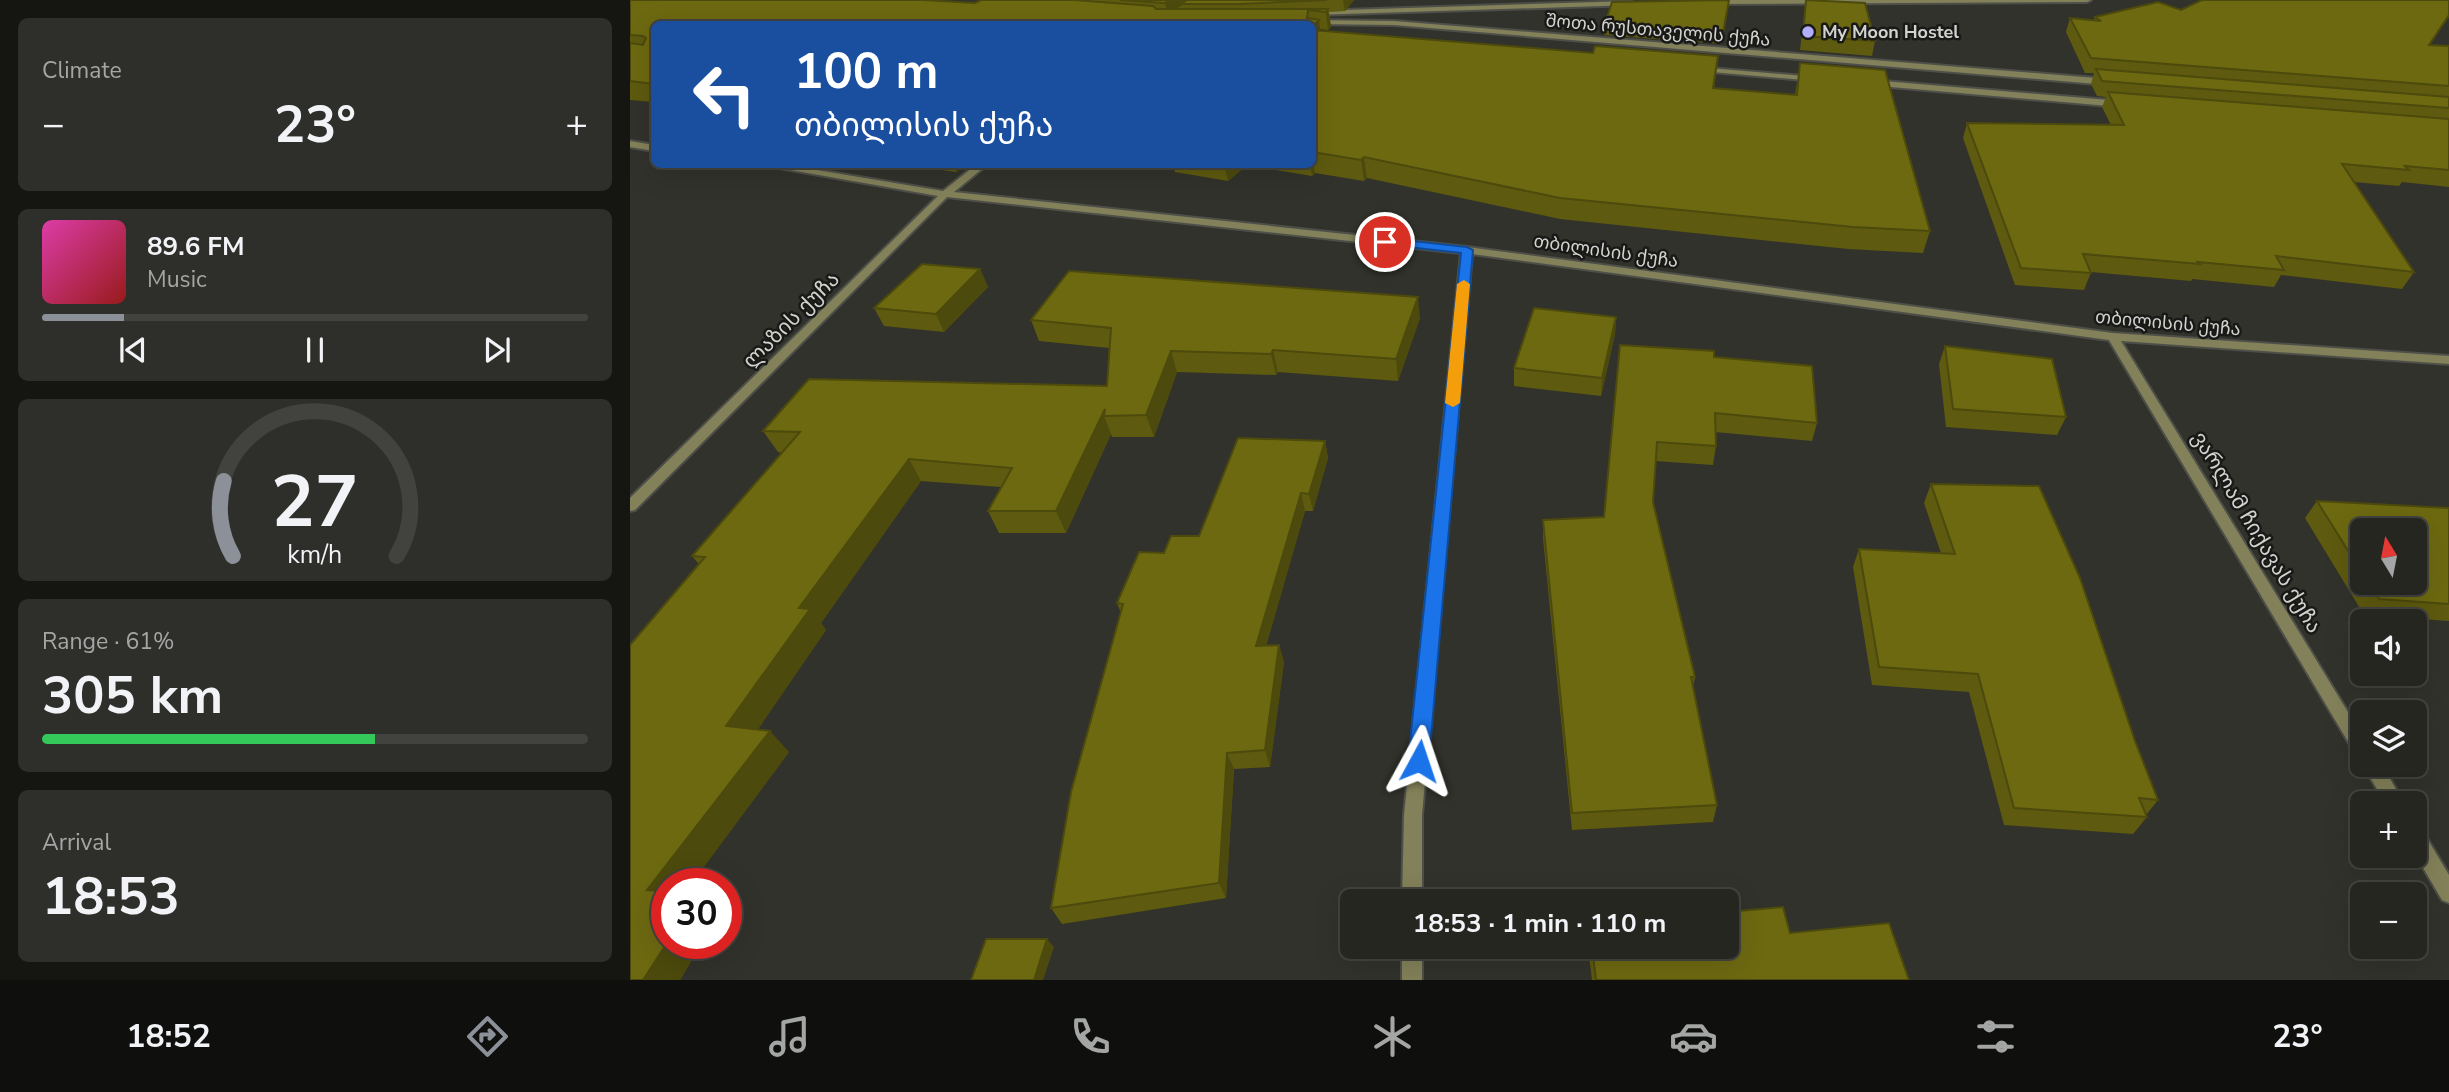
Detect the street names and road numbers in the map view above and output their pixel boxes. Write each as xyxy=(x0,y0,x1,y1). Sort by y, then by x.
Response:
street label: შოთა რუსთაველის ქუჩა xyxy=(1545,8,1771,52)
street label: თბილისის ქუჩა xyxy=(1532,229,1680,273)
street label: ლაზის ქუჩა xyxy=(736,265,846,375)
street label: თბილისის ქუჩა xyxy=(2094,305,2242,341)
street label: ვარლამ ჩიქავას ქუჩა xyxy=(2186,426,2328,638)

